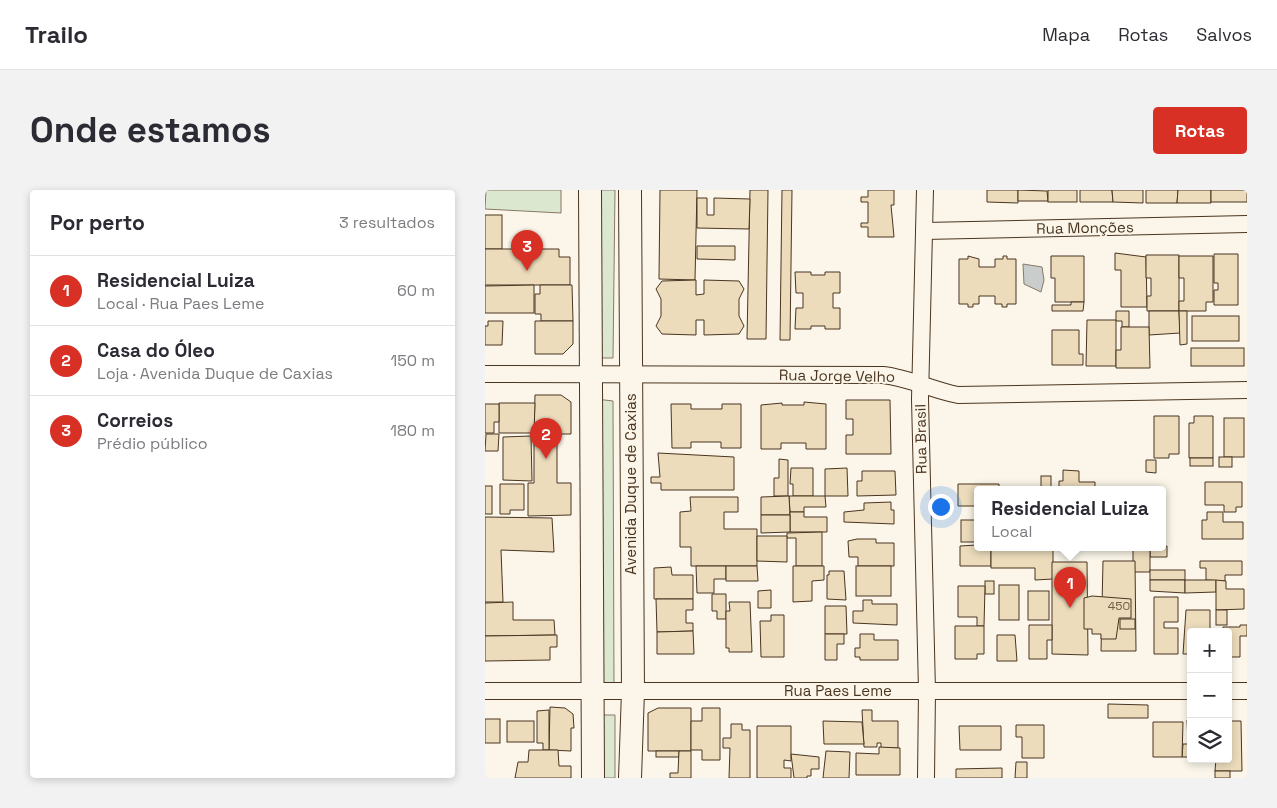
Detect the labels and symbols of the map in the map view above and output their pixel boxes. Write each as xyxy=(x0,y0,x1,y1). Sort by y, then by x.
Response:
street label: Rua Monções xyxy=(1036,217,1134,238)
pin: 3 xyxy=(511,230,543,271)
street label: Rua Jorge Velho xyxy=(779,365,895,386)
street label: Avenida Duque de Caxias xyxy=(621,393,640,575)
street label: Rua Brasil xyxy=(910,404,931,474)
pin: 2 xyxy=(530,418,562,459)
your location xyxy=(928,494,954,520)
pin: 1 xyxy=(1054,567,1086,608)
house number: 450 xyxy=(1108,598,1130,614)
street label: Rua Paes Leme xyxy=(784,681,892,700)

